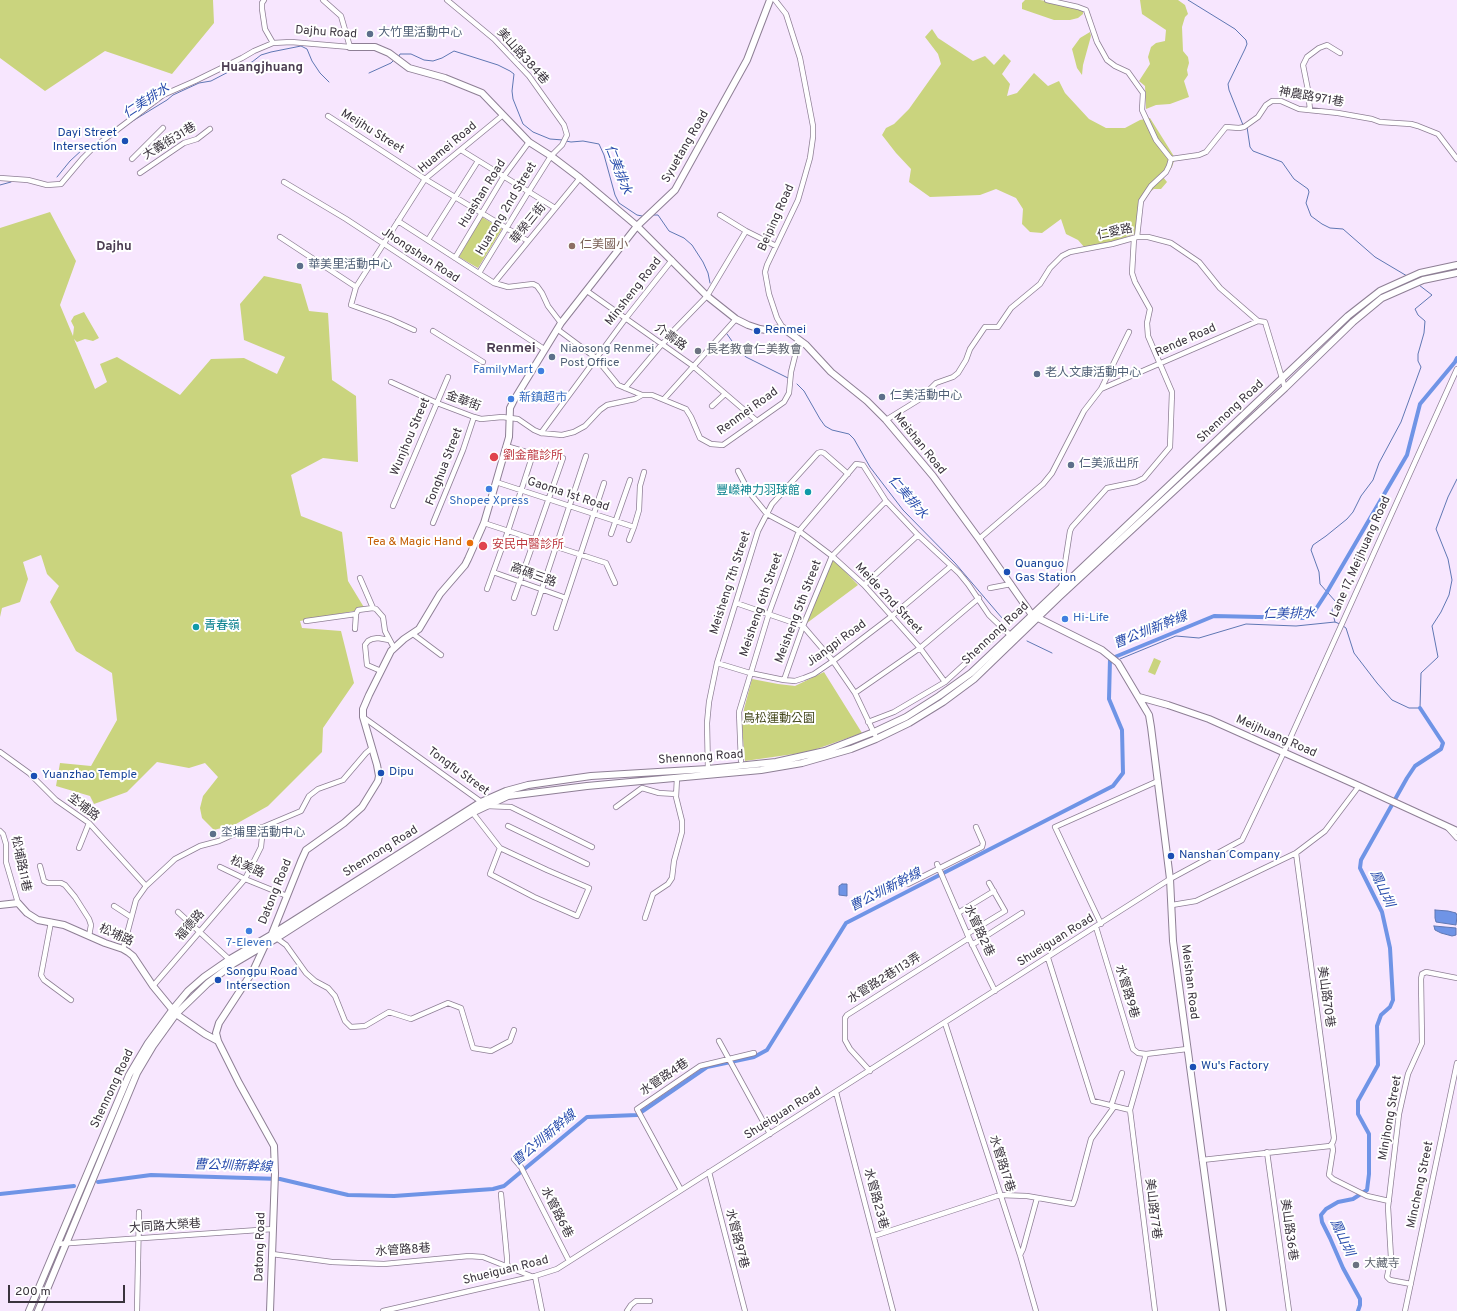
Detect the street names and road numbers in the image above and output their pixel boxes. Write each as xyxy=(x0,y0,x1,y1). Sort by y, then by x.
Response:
street label: Dajhu Road xyxy=(295,24,357,42)
street label: 美山路384巷 xyxy=(493,26,551,88)
street label: 神農路971巷 xyxy=(1277,85,1345,111)
street label: Meijhu Street xyxy=(338,107,406,157)
street label: Syuetang Road xyxy=(659,108,713,186)
street label: Huamei Road xyxy=(416,119,480,177)
street label: 大義街31巷 xyxy=(141,120,199,164)
street label: Huashan Road xyxy=(456,157,510,231)
street label: Huarong 2nd Street xyxy=(474,160,540,258)
street label: Beiping Road xyxy=(756,182,798,254)
street label: 華榮三街 xyxy=(508,201,550,247)
street label: 仁愛路 xyxy=(1096,222,1134,244)
street label: Jhongshan Road xyxy=(378,225,462,287)
street label: Minsheng Road xyxy=(603,255,665,329)
street label: Rende Road xyxy=(1153,321,1219,361)
street label: 介壽路 xyxy=(651,322,689,354)
street label: Shennong Road xyxy=(1195,378,1267,446)
street label: Renmei Road xyxy=(715,385,781,439)
street label: 金華街 xyxy=(444,389,482,415)
street label: Wunjhou Street xyxy=(388,396,434,478)
street label: Meishan Road xyxy=(890,410,948,478)
street label: Fonghua Street xyxy=(424,426,466,508)
street label: Gaoma 1st Road xyxy=(525,475,611,515)
street label: Lane 17, Meijhuang Road xyxy=(1328,494,1394,620)
street label: Meisheng 7th Street xyxy=(708,530,754,636)
street label: Meisheng 6th Street xyxy=(737,551,787,659)
street label: Meisheng 5th Street xyxy=(773,558,825,666)
street label: Meide 2nd Street xyxy=(851,560,925,638)
street label: 高碼三路 xyxy=(508,561,558,591)
street label: Shennong Road xyxy=(960,600,1032,668)
street label: Jiangpi Road xyxy=(804,618,870,670)
street label: Meijhuang Road xyxy=(1233,713,1319,761)
street label: Tongfu Street xyxy=(424,745,492,799)
street label: Shennong Road xyxy=(658,748,744,768)
street label: 坔埔路 xyxy=(64,791,102,825)
street label: Shennong Road xyxy=(341,823,421,881)
street label: 松埔路11巷 xyxy=(7,835,33,893)
street label: 松美路 xyxy=(228,854,266,882)
street label: Datong Road xyxy=(256,857,296,927)
street label: 水管路2巷 xyxy=(960,903,996,959)
street label: 福德路 xyxy=(174,908,208,944)
street label: Shueiguan Road xyxy=(1015,912,1097,970)
street label: 松埔路 xyxy=(97,922,135,950)
street label: Meishan Road xyxy=(1177,944,1201,1020)
street label: 水管路2巷113弄 xyxy=(846,951,924,1007)
street label: 水管路9巷 xyxy=(1111,964,1141,1020)
street label: 美山路70巷 xyxy=(1314,965,1336,1029)
street label: Shennong Road xyxy=(88,1047,138,1131)
street label: 水管路4巷 xyxy=(638,1057,692,1099)
street label: Minjhong Street xyxy=(1376,1074,1406,1162)
street label: Shueiguan Road xyxy=(742,1085,824,1143)
street label: 水管路17巷 xyxy=(985,1134,1017,1194)
street label: Mincheng Street xyxy=(1405,1140,1437,1230)
street label: 水管路23巷 xyxy=(860,1167,890,1231)
street label: 美山路77巷 xyxy=(1141,1178,1163,1240)
street label: 水管路6巷 xyxy=(537,1185,575,1241)
street label: 美山路36巷 xyxy=(1277,1198,1299,1262)
street label: 水管路97巷 xyxy=(722,1208,750,1270)
street label: Datong Road xyxy=(253,1212,269,1282)
street label: 大同路大榮巷 xyxy=(129,1217,201,1237)
street label: 水管路8巷 xyxy=(375,1242,431,1260)
street label: Shueiguan Road xyxy=(462,1253,550,1289)

